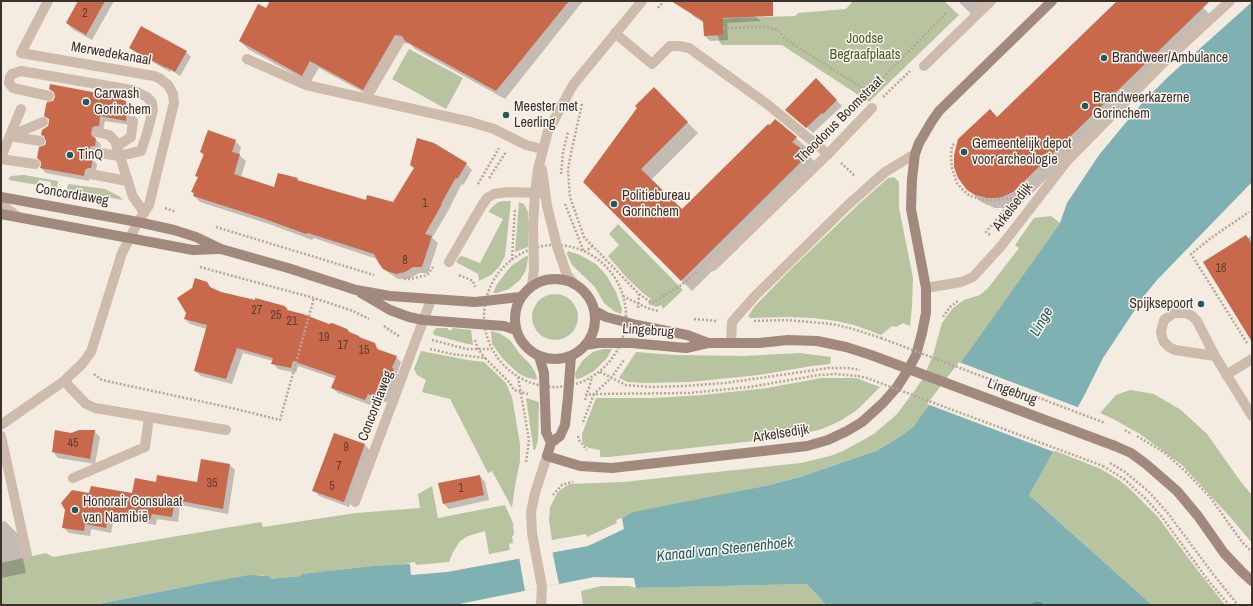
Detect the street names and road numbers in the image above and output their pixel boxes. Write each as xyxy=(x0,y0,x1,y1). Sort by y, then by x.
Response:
street label: Merwedekanaal xyxy=(70,39,152,69)
street label: Theodorus Boomstraat xyxy=(793,73,887,167)
street label: Concordiaweg xyxy=(34,180,110,210)
street label: Arkelsedijk xyxy=(989,180,1037,234)
street label: Lingebrug xyxy=(622,321,674,341)
street label: Concordiaweg xyxy=(355,368,397,444)
street label: Lingebrug xyxy=(985,375,1039,409)
street label: Arkelsedijk xyxy=(752,421,810,447)

